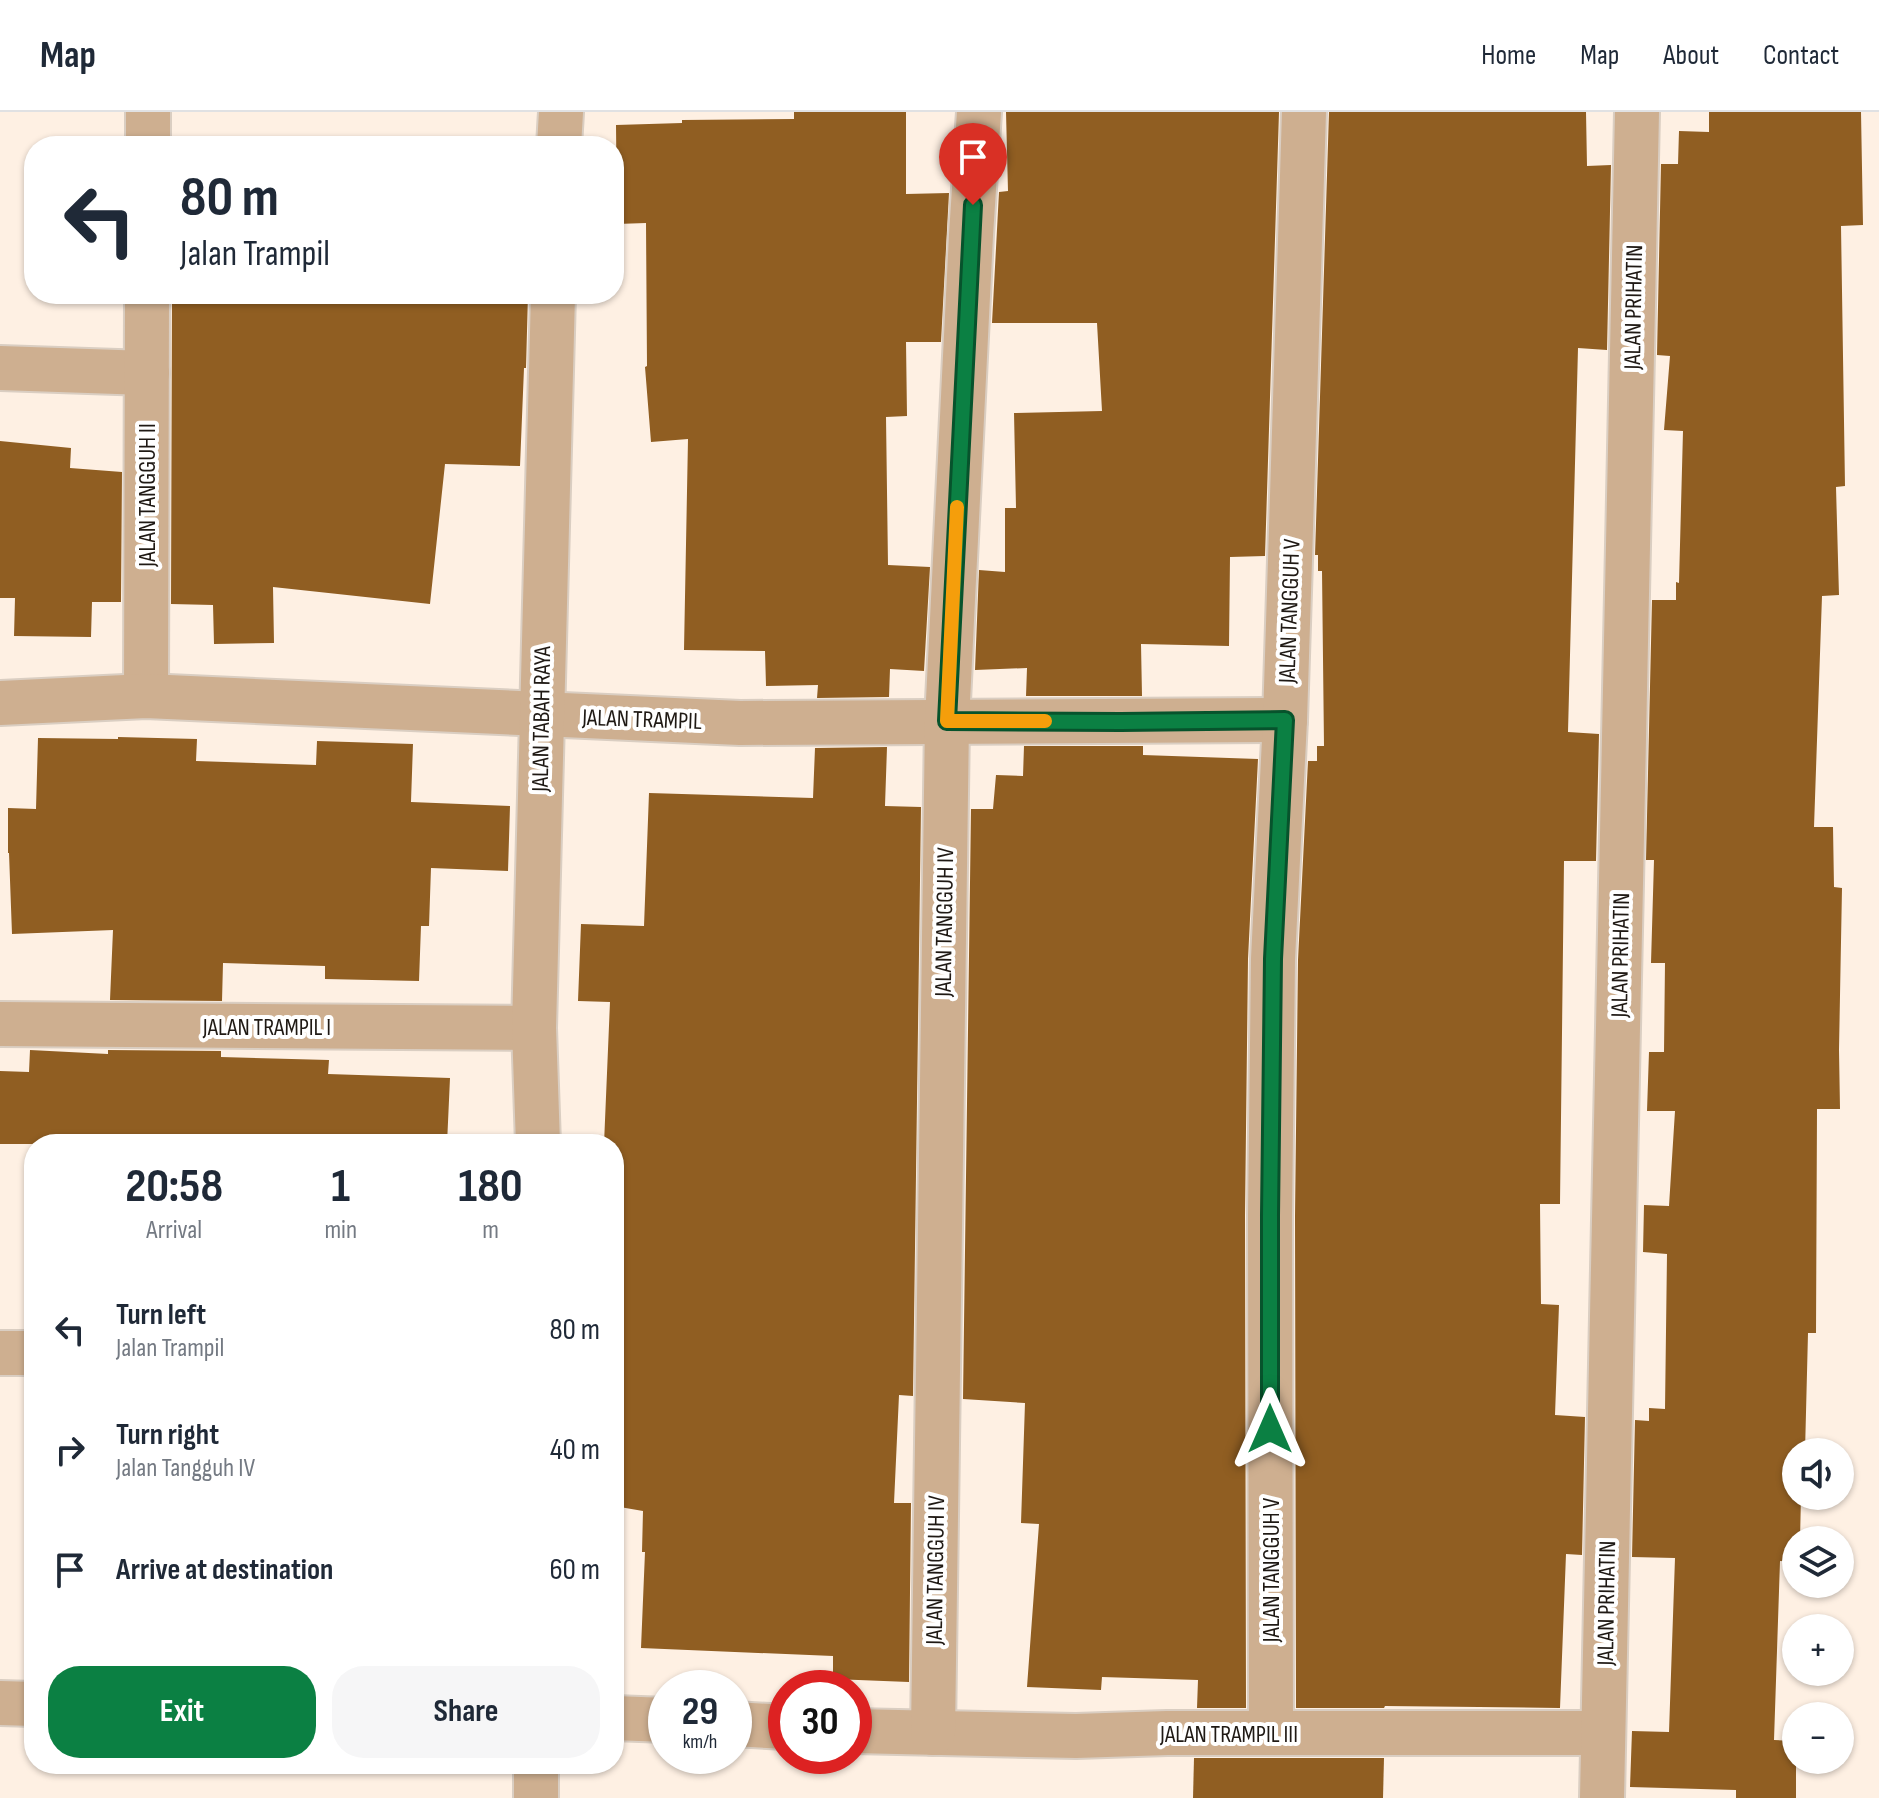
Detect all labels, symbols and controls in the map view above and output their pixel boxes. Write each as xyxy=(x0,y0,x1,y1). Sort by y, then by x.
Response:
text: Map xyxy=(40,33,96,78)
text: Home xyxy=(1481,39,1536,72)
text: Map xyxy=(1580,39,1619,72)
text: About xyxy=(1663,39,1719,72)
text: Contact xyxy=(1763,39,1839,72)
pin xyxy=(939,123,1007,205)
icon: arrive xyxy=(951,135,995,179)
text: 80 m xyxy=(180,165,279,232)
icon: left xyxy=(48,168,152,272)
text: Jalan Trampil xyxy=(180,233,330,276)
street label: JALAN PRIHATIN xyxy=(1618,244,1649,371)
street label: JALAN TANGGUH II xyxy=(133,423,162,568)
street label: JALAN TANGGUH V xyxy=(1272,538,1307,685)
street label: JALAN TABAH RAYA xyxy=(526,645,557,793)
street label: JALAN TRAMPIL xyxy=(581,703,702,736)
street label: JALAN TANGGUH IV xyxy=(929,847,960,998)
street label: JALAN PRIHATIN xyxy=(1605,892,1636,1019)
street label: JALAN TRAMPIL I xyxy=(202,1013,331,1042)
text: 20:58 xyxy=(125,1158,223,1215)
text: 1 xyxy=(331,1158,350,1215)
text: 180 xyxy=(458,1158,523,1215)
text: Arrival xyxy=(146,1215,202,1246)
text: min xyxy=(324,1215,357,1246)
text: m xyxy=(482,1215,499,1246)
text: Turn left xyxy=(116,1297,206,1333)
icon: left xyxy=(48,1308,92,1352)
text: 80 m xyxy=(549,1312,600,1348)
text: Jalan Trampil xyxy=(116,1333,224,1364)
position arrow xyxy=(1228,1387,1312,1471)
text: Turn right xyxy=(116,1417,219,1453)
icon: right xyxy=(48,1428,92,1472)
text: 40 m xyxy=(550,1432,600,1468)
map controls xyxy=(1782,1438,1854,1774)
button: sound xyxy=(1782,1438,1854,1510)
text: Jalan Tangguh IV xyxy=(116,1453,255,1484)
street label: JALAN TANGGUH IV xyxy=(920,1495,951,1646)
street label: JALAN TANGGUH V xyxy=(1257,1497,1286,1643)
button: layers xyxy=(1782,1526,1854,1598)
street label: JALAN PRIHATIN xyxy=(1591,1540,1622,1667)
icon: arrive xyxy=(48,1548,92,1592)
text: Arrive at destination xyxy=(116,1552,333,1588)
text: 60 m xyxy=(549,1552,600,1588)
button: + xyxy=(1782,1614,1854,1686)
button: Exit xyxy=(48,1666,316,1758)
button: Share xyxy=(332,1666,600,1758)
speed limit sign: 30 xyxy=(768,1670,872,1774)
text: 29 xyxy=(682,1688,718,1736)
button: − xyxy=(1782,1702,1854,1774)
street label: JALAN TRAMPIL III xyxy=(1159,1720,1298,1749)
text: km/h xyxy=(683,1730,717,1754)

